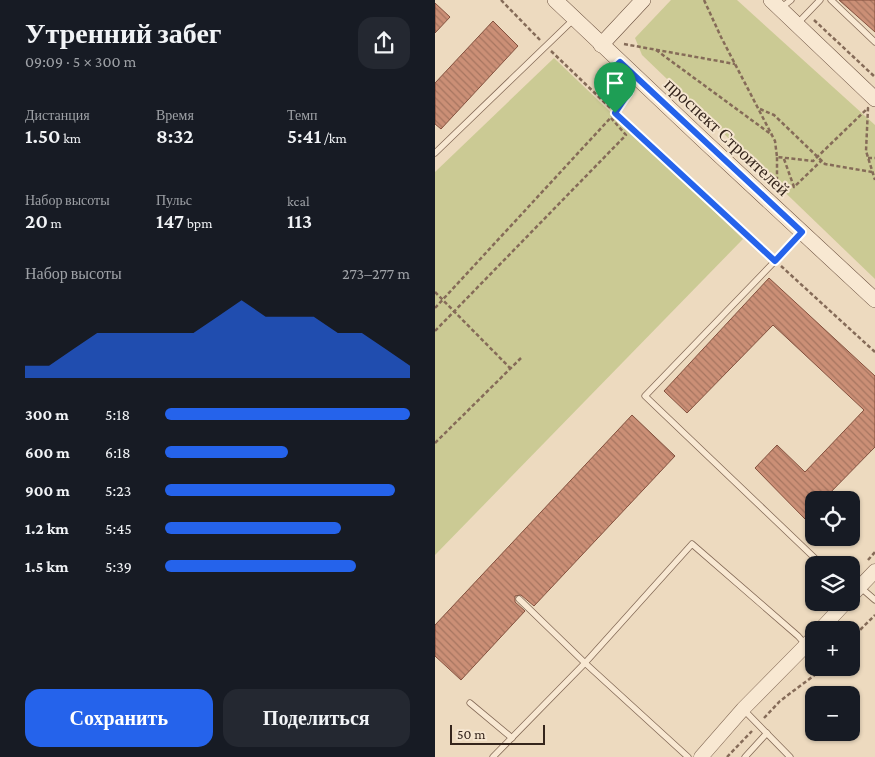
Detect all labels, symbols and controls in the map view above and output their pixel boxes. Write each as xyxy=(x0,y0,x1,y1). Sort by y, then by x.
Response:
button: share xyxy=(358,17,410,69)
text: Утренний забег xyxy=(25,18,222,49)
text: 09:09 · 5 × 300 m xyxy=(25,53,136,70)
pin xyxy=(594,62,636,113)
icon: arrive xyxy=(601,69,629,97)
street label: проспект Строителей xyxy=(660,74,794,200)
text: Дистанция xyxy=(25,107,90,123)
text: Время xyxy=(156,107,194,123)
text: Темп xyxy=(287,107,318,123)
text: 1.50 xyxy=(25,124,61,148)
text: 8:32 xyxy=(156,124,194,148)
text: 5:41 xyxy=(287,124,321,148)
text: km xyxy=(61,130,81,146)
text: /km xyxy=(321,130,347,146)
text: Набор высоты xyxy=(25,192,110,208)
text: Пульс xyxy=(156,192,192,208)
text: kcal xyxy=(287,193,310,209)
text: 20 xyxy=(25,209,48,233)
text: 147 xyxy=(156,209,184,233)
text: 113 xyxy=(287,209,312,233)
text: m xyxy=(48,215,62,231)
text: bpm xyxy=(184,215,212,231)
text: Набор высоты xyxy=(25,265,122,282)
text: 273–277 m xyxy=(342,265,410,282)
text: 300 m xyxy=(25,406,69,423)
text: 5:18 xyxy=(105,406,130,423)
text: 600 m xyxy=(25,444,70,461)
text: 6:18 xyxy=(105,444,131,461)
text: 900 m xyxy=(25,482,70,499)
text: 5:23 xyxy=(105,482,131,499)
map controls xyxy=(805,491,860,741)
button: locate xyxy=(805,491,860,546)
text: 1.2 km xyxy=(25,520,69,537)
text: 5:45 xyxy=(105,520,132,537)
button: layers xyxy=(805,556,860,611)
text: 1.5 km xyxy=(25,558,69,575)
text: 5:39 xyxy=(105,558,132,575)
button: + xyxy=(805,621,860,676)
button: − xyxy=(805,686,860,741)
button: Сохранить xyxy=(25,689,213,747)
button: Поделиться xyxy=(223,689,410,747)
scale bar xyxy=(450,722,545,745)
text: 50 m xyxy=(457,726,485,742)

